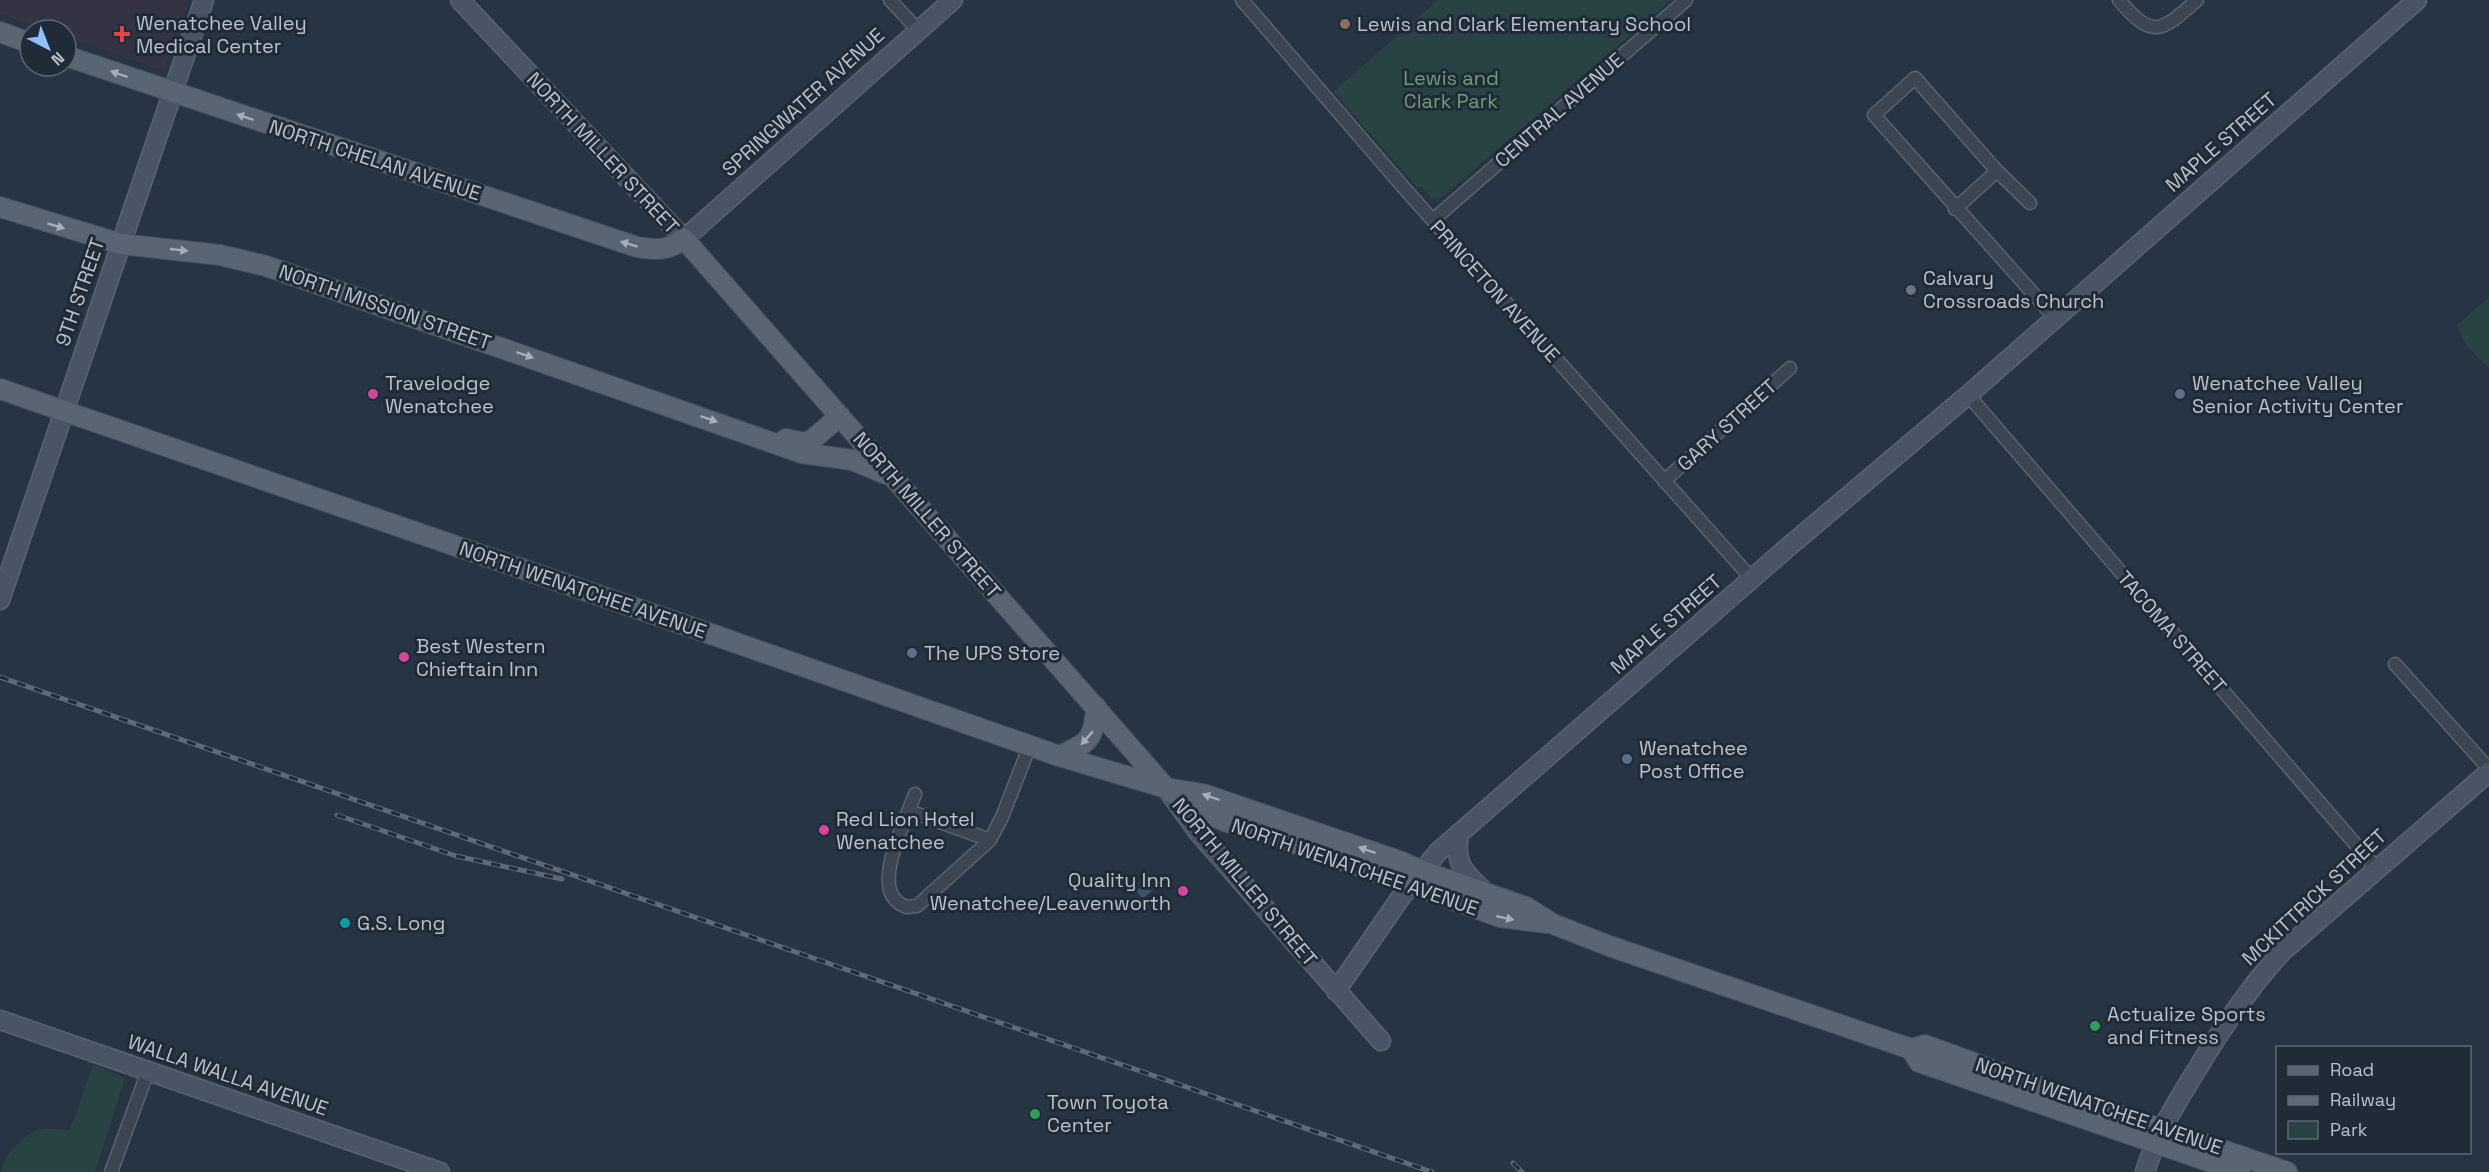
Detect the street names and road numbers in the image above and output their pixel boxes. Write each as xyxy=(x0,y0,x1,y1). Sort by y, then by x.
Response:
street label: SPRINGWATER AVENUE xyxy=(716,22,890,182)
street label: CENTRAL AVENUE xyxy=(1489,47,1629,173)
street label: NORTH MILLER STREET xyxy=(521,66,685,240)
street label: MAPLE STREET xyxy=(2160,86,2282,198)
street label: NORTH CHELAN AVENUE xyxy=(266,113,484,207)
street label: PRINCETON AVENUE xyxy=(1424,214,1566,368)
street label: 9TH STREET xyxy=(49,234,111,349)
street label: NORTH MISSION STREET xyxy=(275,258,495,356)
street label: GARY STREET xyxy=(1672,373,1783,477)
street label: NORTH MILLER STREET xyxy=(847,426,1007,604)
street label: NORTH WENATCHEE AVENUE xyxy=(456,535,710,645)
street label: TACOMA STREET xyxy=(2112,565,2232,699)
street label: MAPLE STREET xyxy=(1605,568,1727,680)
street label: NORTH MILLER STREET xyxy=(1167,792,1323,972)
street label: NORTH WENATCHEE AVENUE xyxy=(1228,812,1482,922)
street label: MCKITTRICK STREET xyxy=(2236,823,2392,971)
street label: WALLA WALLA AVENUE xyxy=(124,1028,332,1122)
street label: NORTH WENATCHEE AVENUE xyxy=(1972,1051,2226,1161)

